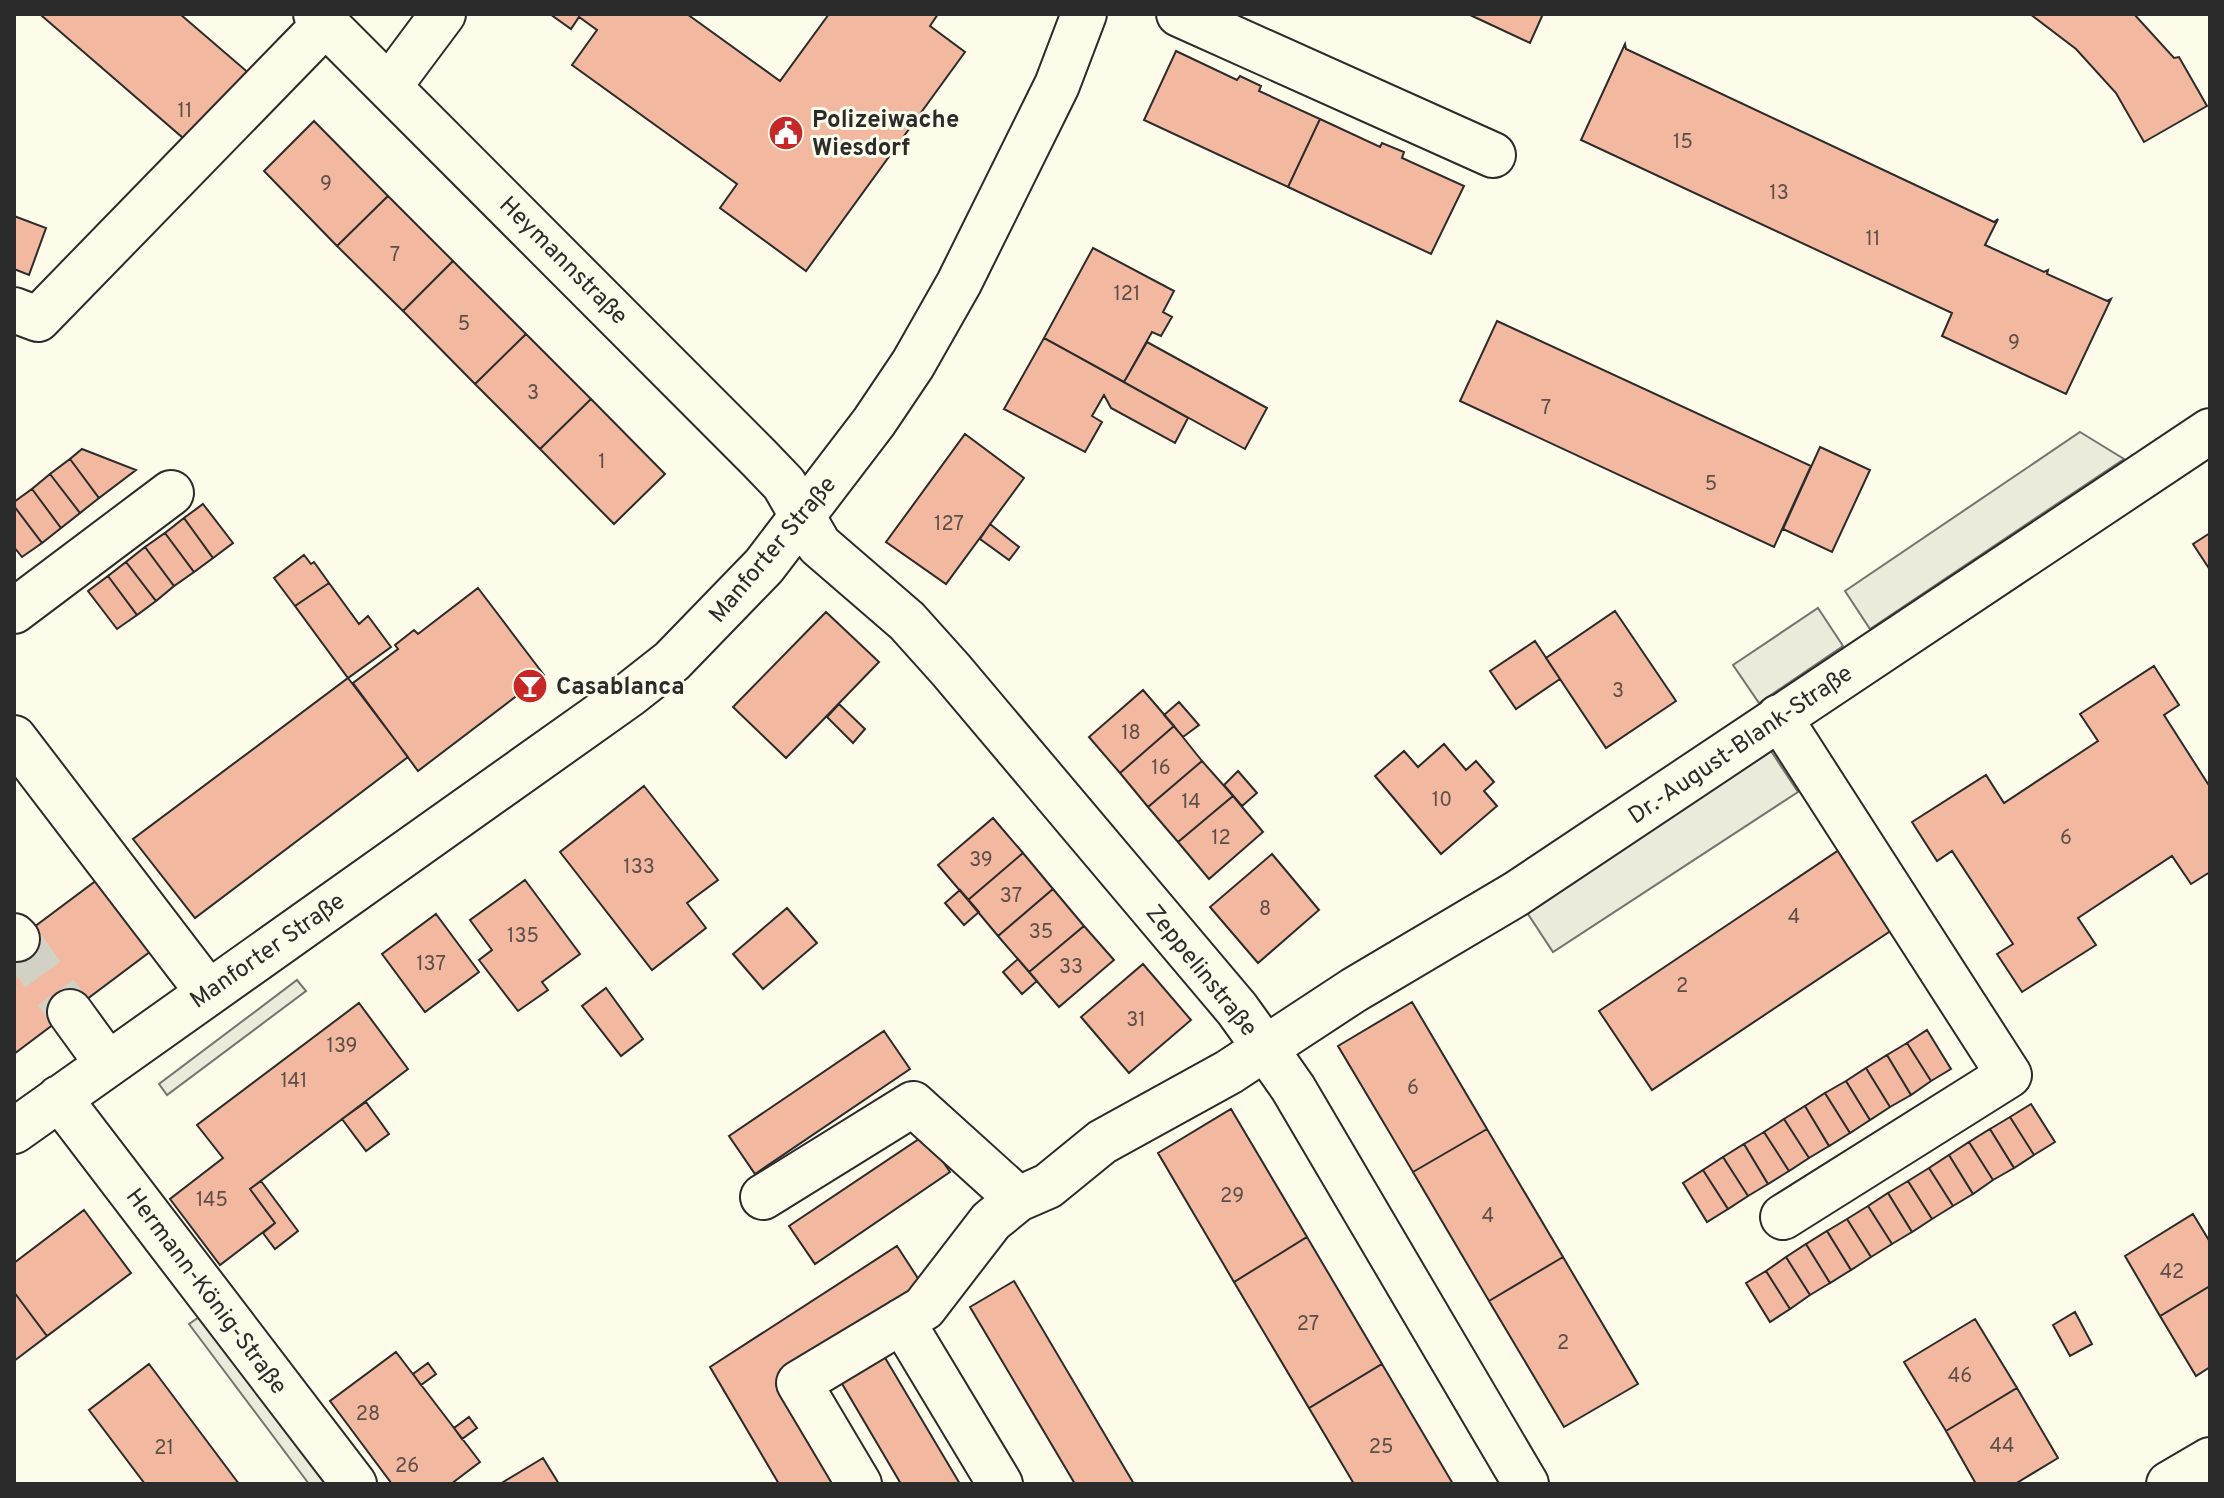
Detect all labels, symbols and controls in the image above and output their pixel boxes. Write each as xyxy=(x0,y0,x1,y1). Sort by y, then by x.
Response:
house number: 11 xyxy=(178,99,192,125)
place label: Polizeiwache Wiesdorf xyxy=(812,106,959,164)
public building icon: Polizeiwache Wiesdorf xyxy=(767,114,805,152)
house number: 15 xyxy=(1673,130,1693,156)
house number: 9 xyxy=(320,172,332,198)
house number: 13 xyxy=(1769,181,1789,207)
street label: Heymannstraße xyxy=(492,191,633,332)
house number: 11 xyxy=(1866,227,1880,253)
house number: 7 xyxy=(390,243,400,269)
house number: 121 xyxy=(1113,282,1141,308)
house number: 5 xyxy=(458,312,470,338)
house number: 9 xyxy=(2008,331,2020,357)
house number: 3 xyxy=(527,381,539,407)
house number: 7 xyxy=(1541,396,1551,422)
house number: 1 xyxy=(598,450,606,476)
street label: Manforter Straße xyxy=(703,471,844,630)
house number: 5 xyxy=(1705,472,1717,498)
house number: 127 xyxy=(934,512,964,538)
street label: Dr.-August-Blank-Straße xyxy=(1623,659,1859,832)
bar icon: Casablanca xyxy=(511,667,549,705)
place label: Casablanca xyxy=(556,673,685,703)
house number: 3 xyxy=(1612,679,1624,705)
house number: 18 xyxy=(1121,721,1141,747)
house number: 16 xyxy=(1151,756,1171,782)
house number: 10 xyxy=(1432,788,1452,814)
house number: 14 xyxy=(1181,790,1201,816)
house number: 12 xyxy=(1211,826,1231,852)
house number: 6 xyxy=(2060,826,2072,852)
house number: 39 xyxy=(969,848,993,874)
house number: 133 xyxy=(623,855,655,881)
house number: 37 xyxy=(1000,884,1022,910)
street label: Manforter Straße xyxy=(185,887,351,1016)
house number: 8 xyxy=(1259,897,1271,923)
street label: Zeppelinstraße xyxy=(1138,899,1263,1043)
house number: 4 xyxy=(1788,905,1800,931)
house number: 35 xyxy=(1029,920,1053,946)
house number: 135 xyxy=(507,924,539,950)
house number: 137 xyxy=(416,952,446,978)
house number: 33 xyxy=(1059,955,1083,981)
house number: 2 xyxy=(1676,974,1688,1000)
house number: 31 xyxy=(1126,1008,1146,1034)
house number: 139 xyxy=(326,1034,358,1060)
house number: 141 xyxy=(281,1069,307,1095)
house number: 6 xyxy=(1407,1076,1419,1102)
street label: Hermann-König-Straße xyxy=(118,1183,293,1401)
house number: 29 xyxy=(1220,1184,1244,1210)
house number: 145 xyxy=(196,1188,228,1214)
house number: 4 xyxy=(1482,1204,1494,1230)
house number: 42 xyxy=(2160,1260,2184,1286)
house number: 27 xyxy=(1297,1312,1319,1338)
house number: 2 xyxy=(1557,1331,1569,1357)
house number: 46 xyxy=(1948,1364,1972,1390)
house number: 28 xyxy=(356,1402,380,1428)
house number: 44 xyxy=(1990,1434,2014,1460)
house number: 25 xyxy=(1369,1435,1393,1461)
house number: 21 xyxy=(154,1436,174,1462)
house number: 26 xyxy=(395,1454,419,1480)

